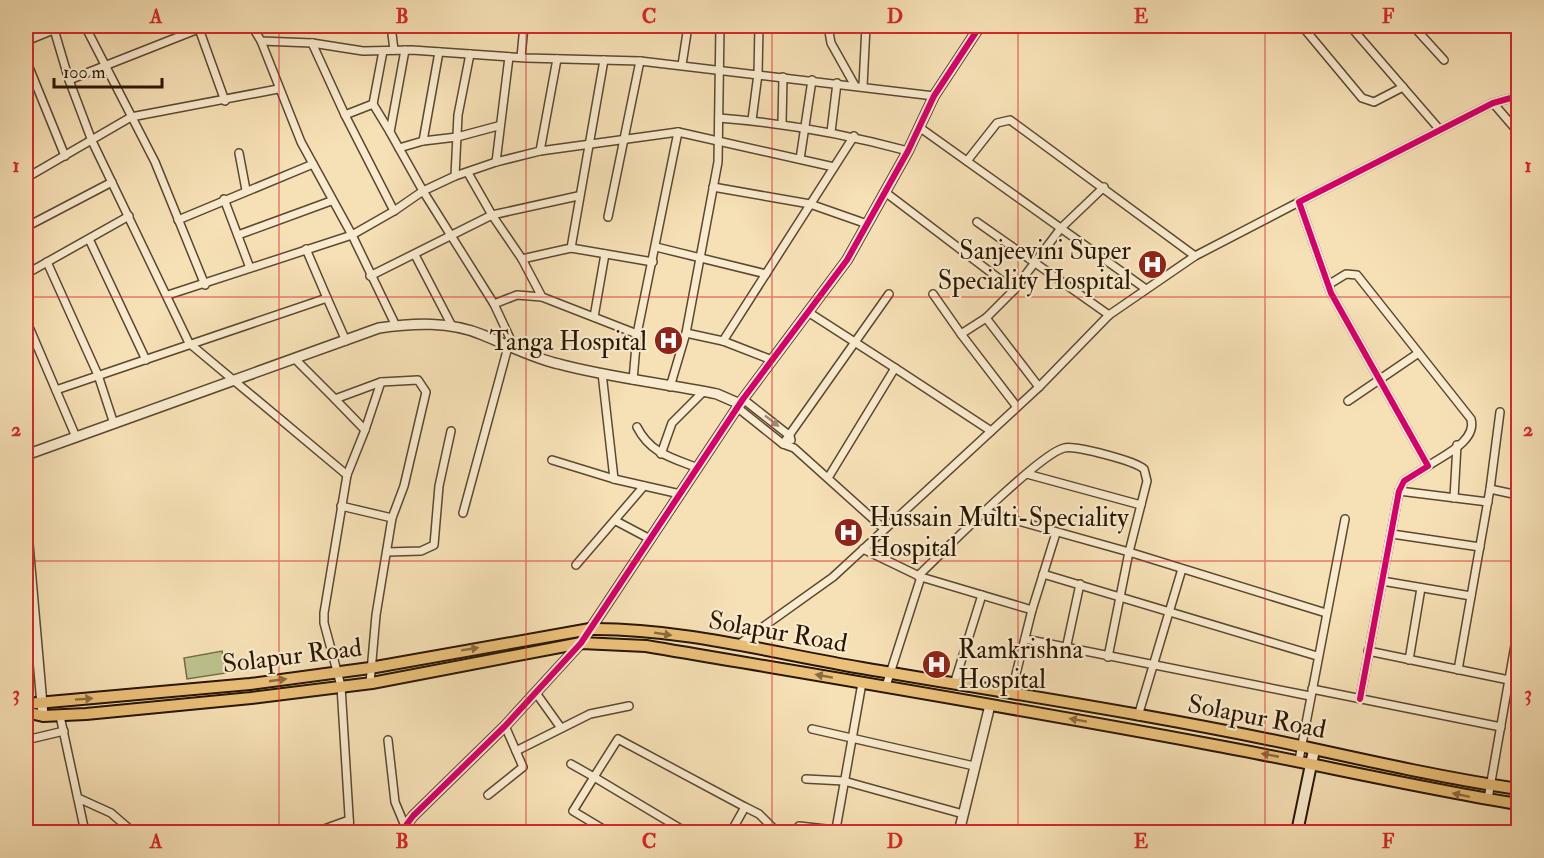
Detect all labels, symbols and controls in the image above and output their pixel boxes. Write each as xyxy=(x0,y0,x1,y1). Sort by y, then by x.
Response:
text: A xyxy=(149,4,163,29)
text: B xyxy=(395,4,409,29)
text: C xyxy=(642,4,656,29)
text: D xyxy=(887,4,903,29)
text: E xyxy=(1134,4,1149,29)
text: F xyxy=(1382,4,1395,29)
scale bar xyxy=(54,51,162,89)
text: 100 m xyxy=(63,61,106,84)
text: 1 xyxy=(12,153,20,178)
text: 1 xyxy=(1524,153,1532,178)
place label: Sanjeevini Super Speciality Hospital xyxy=(938,235,1131,298)
hospital icon: Sanjeevini Super Speciality Hospital xyxy=(1136,249,1168,281)
hospital icon: Tanga Hospital xyxy=(652,325,684,357)
place label: Tanga Hospital xyxy=(490,326,647,359)
one-way arrow xyxy=(764,415,779,427)
text: 2 xyxy=(11,417,21,442)
text: 2 xyxy=(1523,417,1533,442)
place label: Hussain Multi-Speciality Hospital xyxy=(869,502,1129,565)
hospital icon: Hussain Multi-Speciality Hospital xyxy=(832,516,864,548)
street label: Solapur Road xyxy=(706,604,850,661)
one-way arrow xyxy=(654,629,673,638)
street label: Solapur Road xyxy=(221,632,364,681)
place label: Ramkrishna Hospital xyxy=(958,634,1083,697)
one-way arrow xyxy=(461,644,480,653)
hospital icon: Ramkrishna Hospital xyxy=(921,648,953,680)
one-way arrow xyxy=(814,671,833,680)
one-way arrow xyxy=(268,676,287,685)
text: 3 xyxy=(12,681,20,706)
text: 3 xyxy=(1524,681,1532,706)
street label: Solapur Road xyxy=(1185,688,1329,747)
one-way arrow xyxy=(74,694,93,704)
one-way arrow xyxy=(1068,715,1087,724)
one-way arrow xyxy=(1260,750,1279,759)
one-way arrow xyxy=(1451,790,1470,799)
text: A xyxy=(149,829,163,854)
text: B xyxy=(395,829,409,854)
text: C xyxy=(642,829,656,854)
text: D xyxy=(887,829,903,854)
text: E xyxy=(1134,829,1149,854)
text: F xyxy=(1382,829,1395,854)

